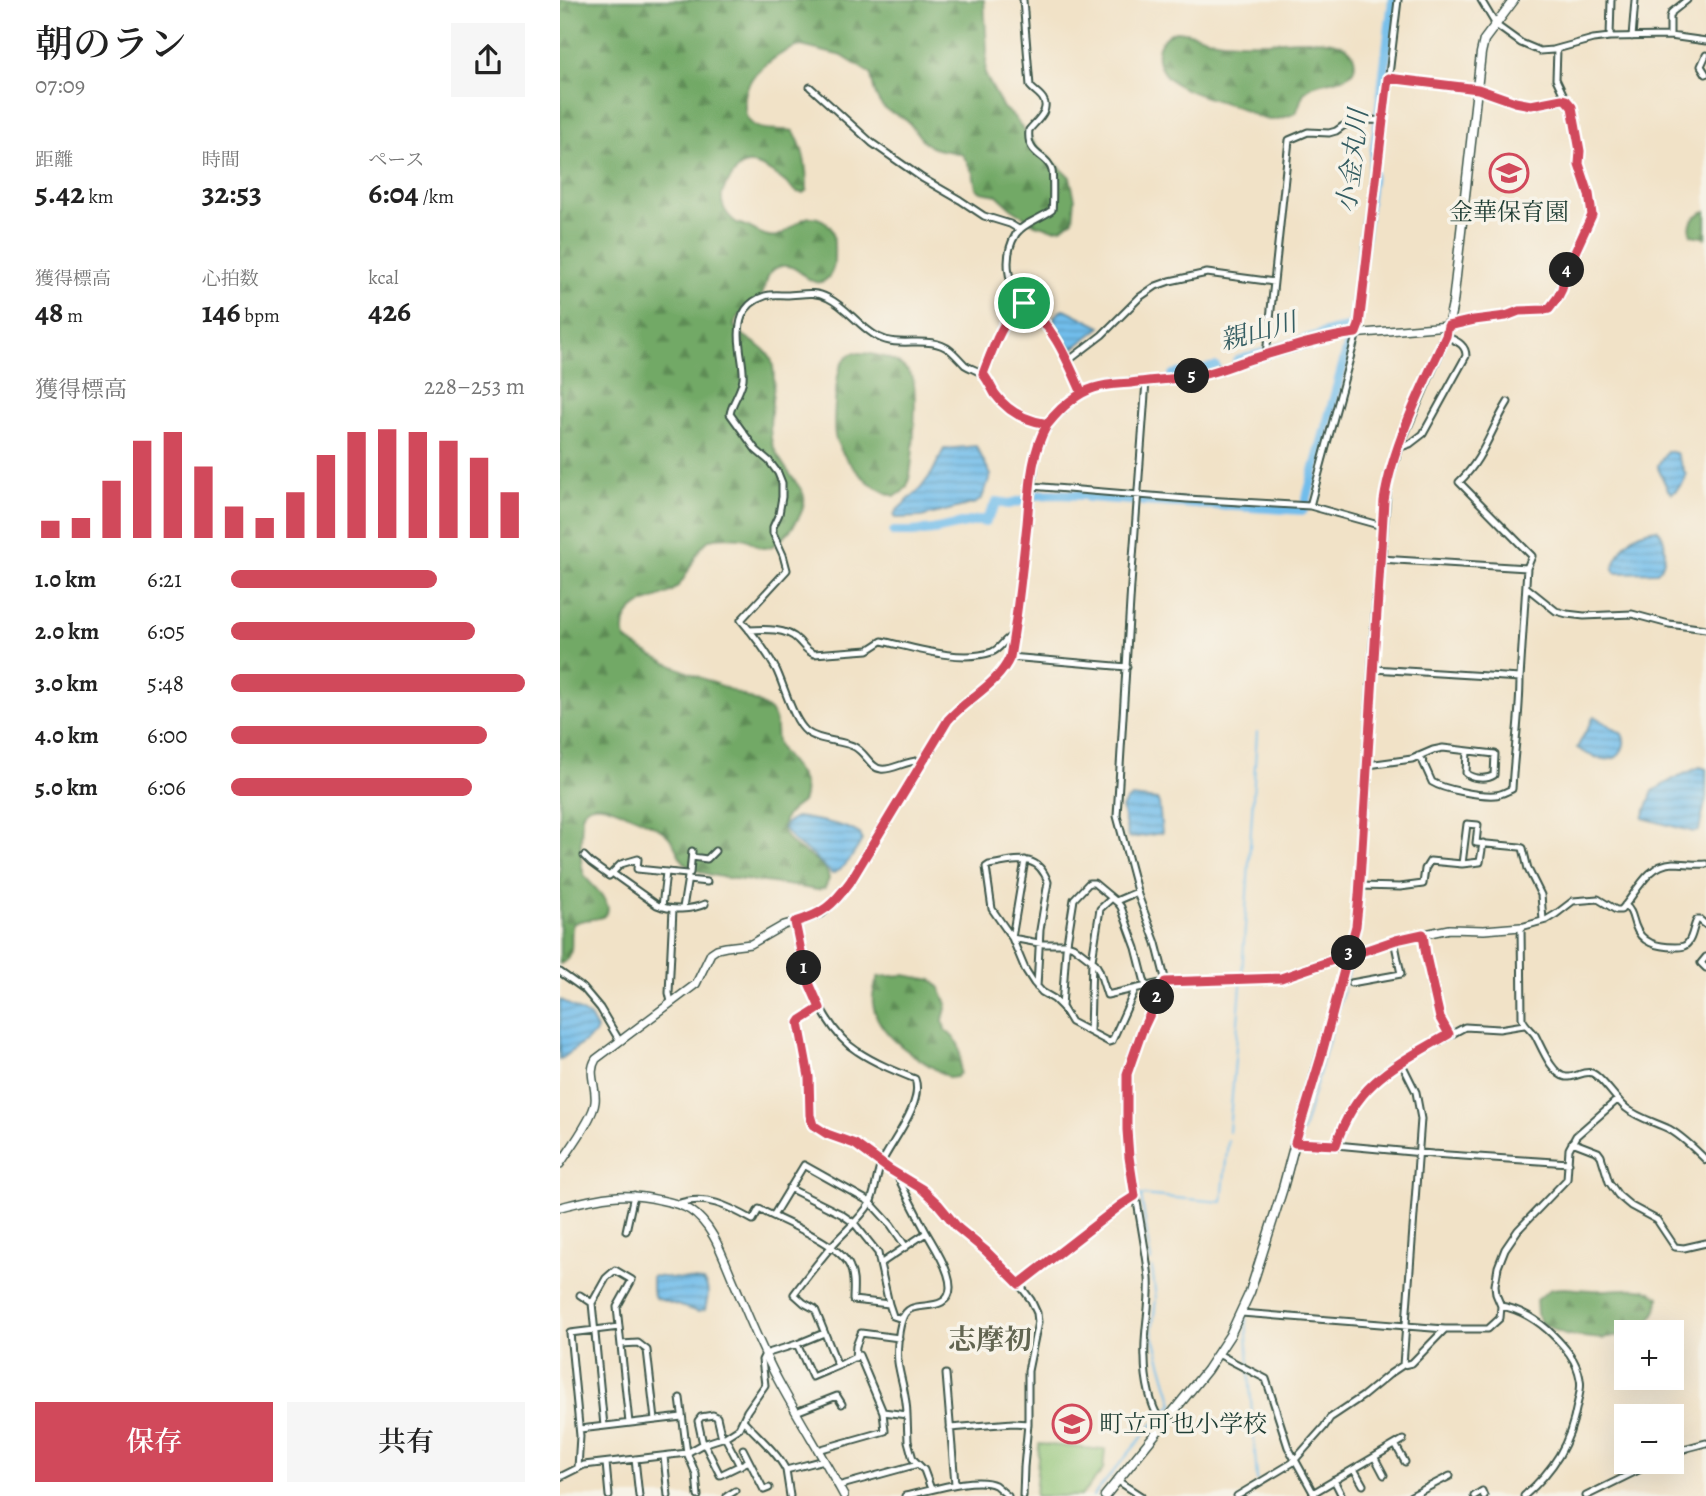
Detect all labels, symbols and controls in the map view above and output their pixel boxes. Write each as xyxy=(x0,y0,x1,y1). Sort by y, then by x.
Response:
text: 朝のラン xyxy=(35,18,187,70)
button: share xyxy=(451,23,525,97)
text: 07:09 xyxy=(35,70,85,101)
water label: 小金丸川 xyxy=(1329,104,1377,215)
text: 距離 xyxy=(35,147,73,173)
text: 時間 xyxy=(202,147,240,173)
text: ペース xyxy=(368,147,424,173)
school or university icon: 金華保育園 xyxy=(1488,152,1530,194)
text: 5.42 xyxy=(35,173,85,213)
text: 32:53 xyxy=(202,173,262,213)
text: 6:04 xyxy=(368,173,419,213)
text: km xyxy=(85,184,114,210)
text: /km xyxy=(419,184,454,210)
place label: 金華保育園 xyxy=(1449,196,1569,228)
pin: 4 xyxy=(1550,252,1584,288)
text: 4 xyxy=(1562,256,1571,282)
text: kcal xyxy=(368,265,399,291)
text: 獲得標高 xyxy=(35,266,111,292)
text: 心拍数 xyxy=(202,266,259,292)
pin xyxy=(994,273,1054,333)
icon: arrive xyxy=(1005,284,1043,322)
text: 426 xyxy=(368,291,411,331)
text: 48 xyxy=(35,292,64,332)
text: 146 xyxy=(202,292,241,332)
text: m xyxy=(64,303,83,329)
text: bpm xyxy=(241,303,280,329)
water label: 親山川 xyxy=(1216,304,1303,358)
pin: 5 xyxy=(1174,358,1210,394)
text: 5 xyxy=(1187,362,1196,388)
text: 228–253 m xyxy=(424,371,525,402)
text: 獲得標高 xyxy=(35,374,127,405)
text: 1.0 km xyxy=(35,564,96,595)
text: 6:21 xyxy=(147,564,182,595)
text: 2.0 km xyxy=(35,616,99,647)
text: 6:05 xyxy=(147,616,185,647)
text: 3.0 km xyxy=(35,668,98,699)
text: 5:48 xyxy=(147,668,184,699)
text: 4.0 km xyxy=(35,720,99,751)
text: 6:00 xyxy=(147,720,188,751)
text: 5.0 km xyxy=(35,772,98,803)
text: 6:06 xyxy=(147,772,186,803)
pin: 3 xyxy=(1332,936,1366,970)
text: 3 xyxy=(1344,939,1353,965)
pin: 1 xyxy=(786,950,822,986)
text: 1 xyxy=(800,954,807,980)
pin: 2 xyxy=(1140,979,1174,1014)
text: 2 xyxy=(1152,983,1161,1009)
map controls xyxy=(1614,1320,1684,1474)
button: + xyxy=(1614,1320,1684,1390)
district label: 志摩初 xyxy=(948,1321,1032,1359)
button: 保存 xyxy=(35,1402,273,1482)
button: 共有 xyxy=(287,1402,525,1482)
school or university icon: 町立可也小学校 xyxy=(1051,1403,1093,1445)
button: − xyxy=(1614,1404,1684,1474)
place label: 町立可也小学校 xyxy=(1099,1408,1267,1440)

